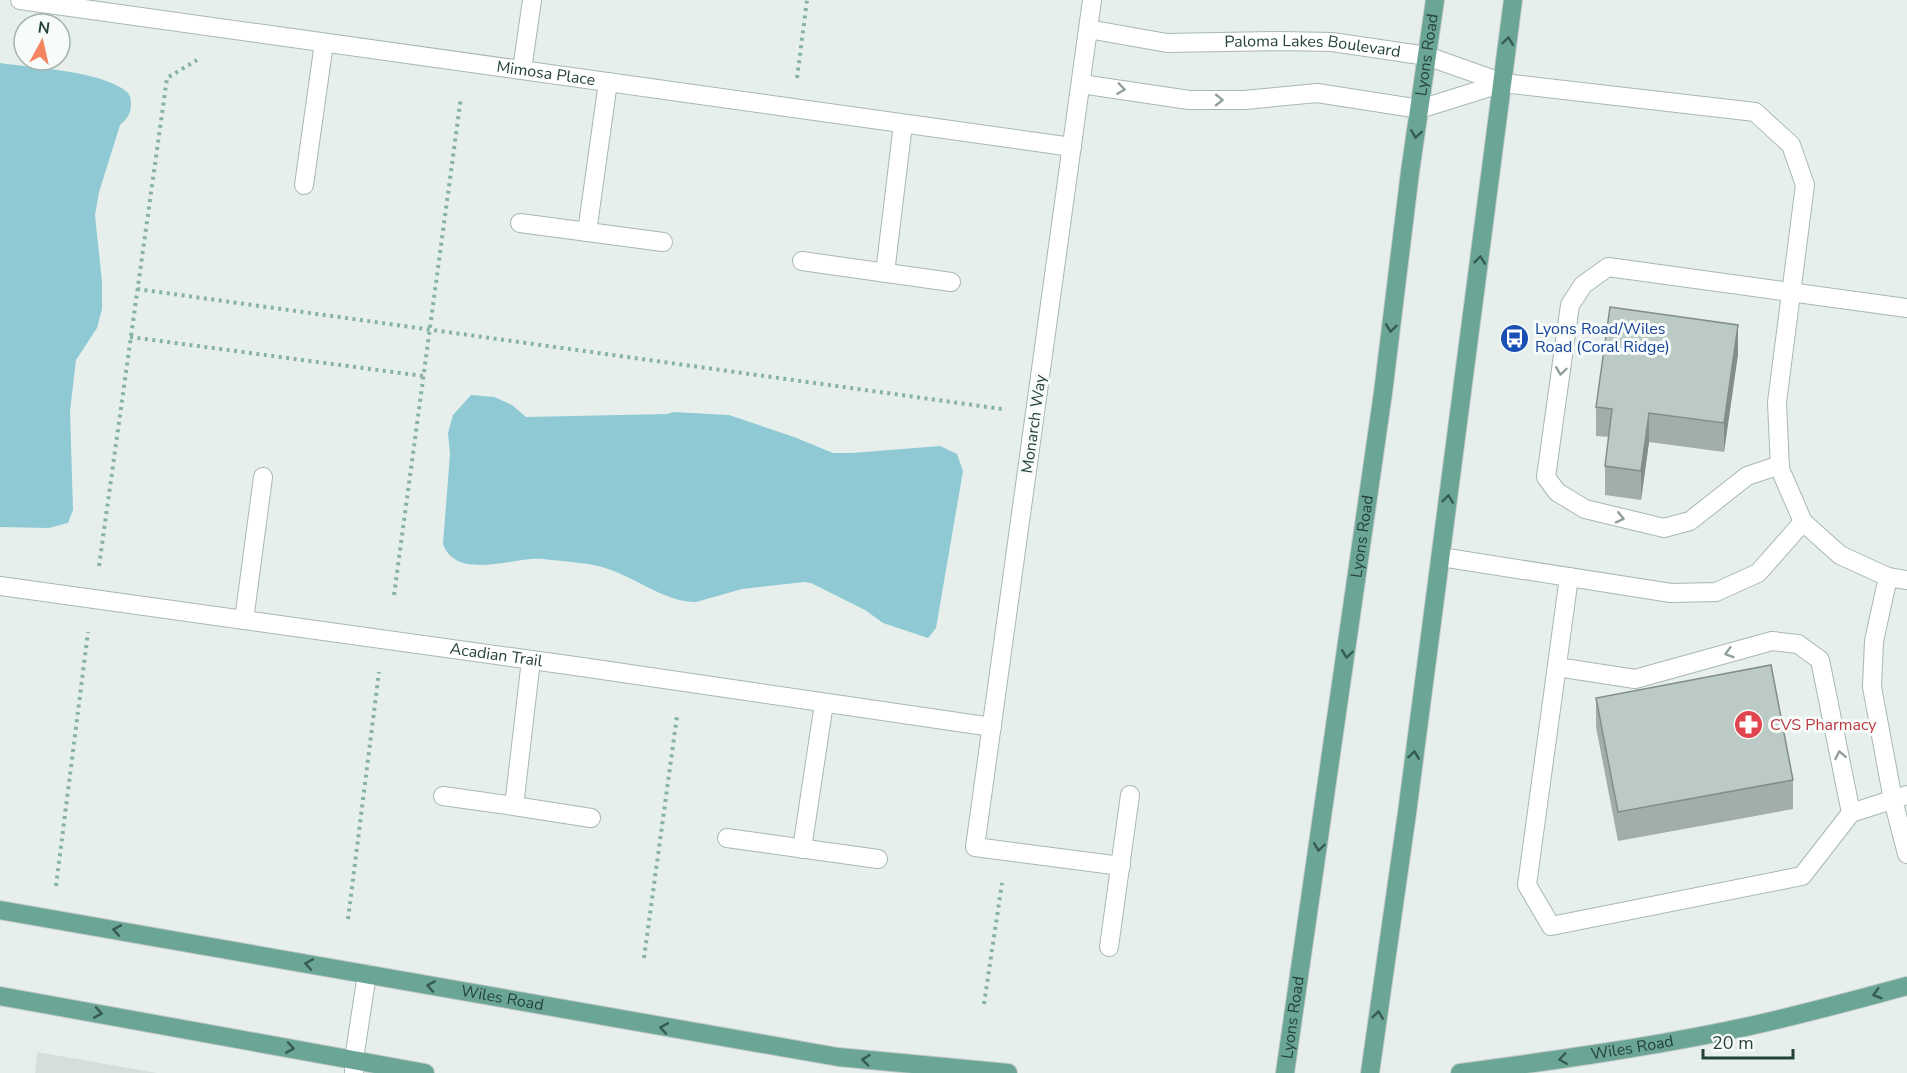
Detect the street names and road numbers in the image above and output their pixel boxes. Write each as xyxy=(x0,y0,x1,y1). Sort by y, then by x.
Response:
street label: Lyons Road xyxy=(1410,12,1444,98)
street label: Paloma Lakes Boulevard xyxy=(1224,30,1402,63)
street label: Mimosa Place xyxy=(495,56,597,91)
street label: Monarch Way xyxy=(1016,372,1052,475)
street label: Lyons Road xyxy=(1345,494,1379,579)
street label: Acadian Trail xyxy=(449,638,544,672)
street label: Lyons Road xyxy=(1276,975,1310,1060)
street label: Wiles Road xyxy=(459,980,545,1016)
street label: Wiles Road xyxy=(1589,1030,1675,1066)

